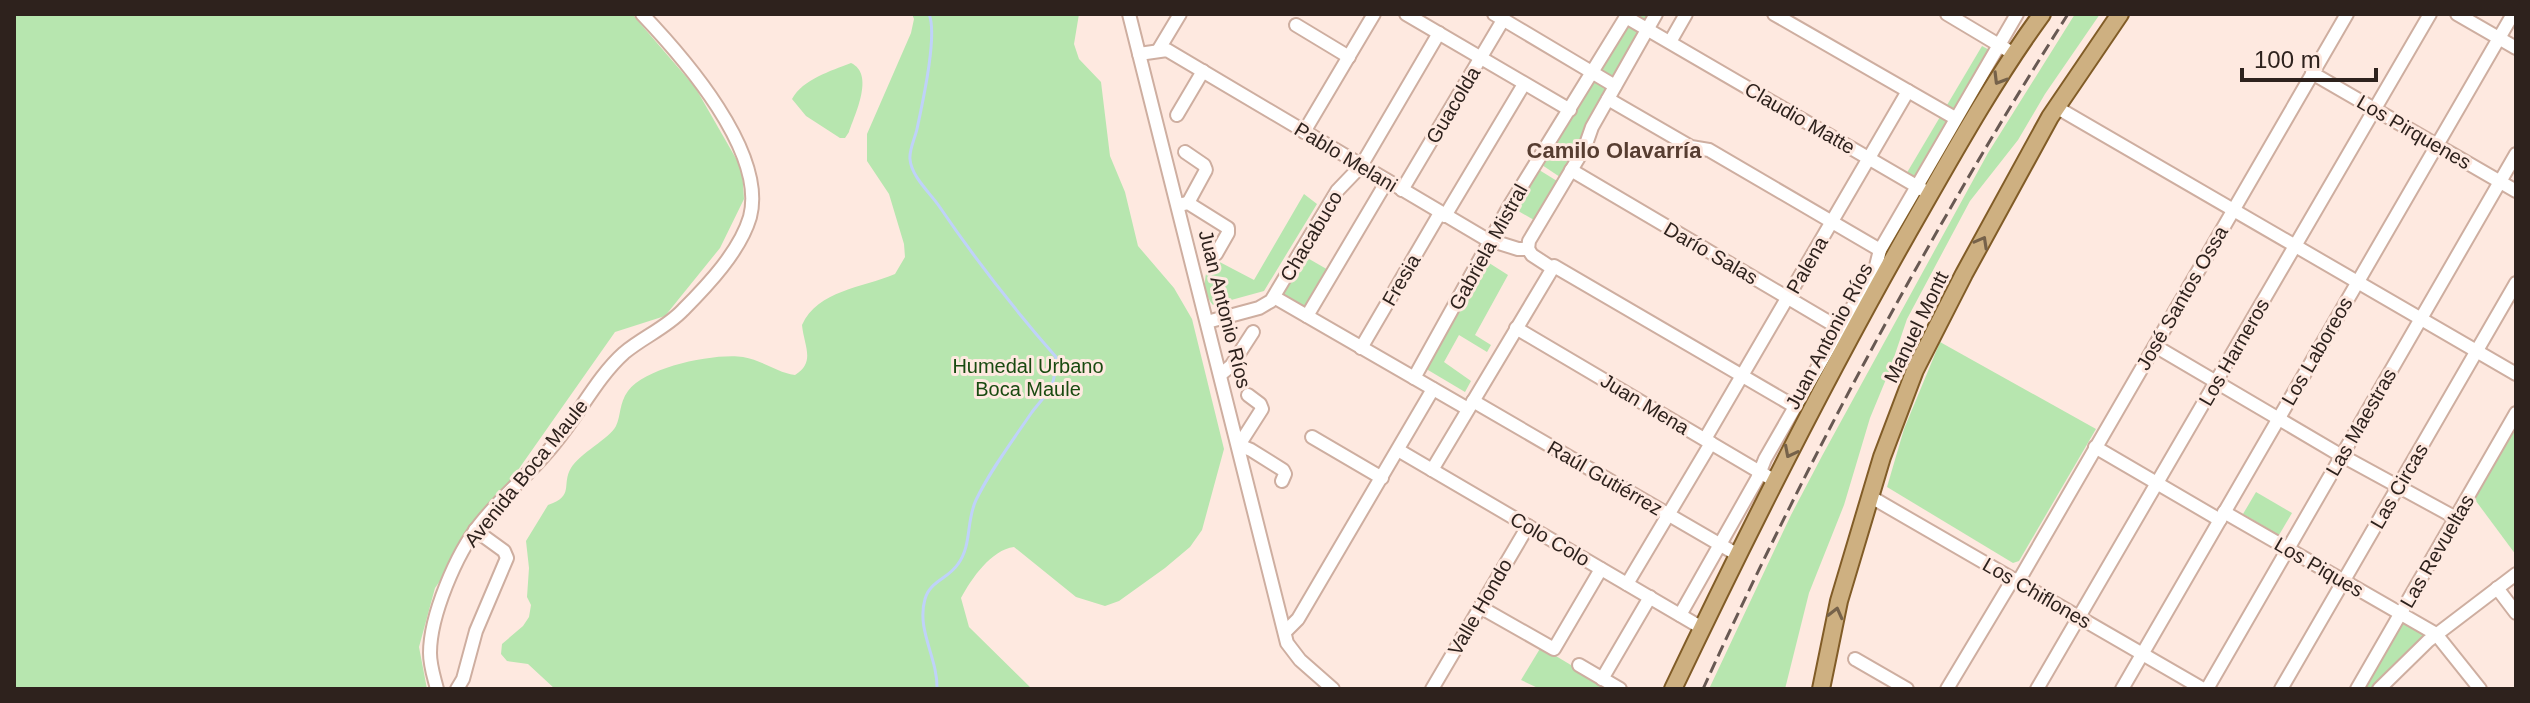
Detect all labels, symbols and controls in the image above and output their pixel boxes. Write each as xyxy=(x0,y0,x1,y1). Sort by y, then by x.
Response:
scale bar xyxy=(2242,32,2376,82)
text: 100 m xyxy=(2254,46,2321,73)
street label: Guacolda xyxy=(1422,62,1485,147)
one-way arrow xyxy=(1993,70,2009,85)
street label: Claudio Matte xyxy=(1741,78,1859,158)
street label: Los Pirquenes xyxy=(2353,91,2475,173)
street label: Pablo Melani xyxy=(1291,118,1401,196)
district label: Camilo Olavarría xyxy=(1527,138,1702,163)
street label: Gabriela Mistral xyxy=(1444,180,1532,314)
street label: Chacabuco xyxy=(1276,187,1346,285)
street label: Darío Salas xyxy=(1660,217,1762,289)
street label: José Santos Ossa xyxy=(2132,221,2233,374)
street label: Juan Antonio Ríos xyxy=(1195,228,1255,390)
street label: Palena xyxy=(1782,232,1833,297)
one-way arrow xyxy=(1972,236,1988,250)
street label: Fresia xyxy=(1378,250,1425,310)
street label: Juan Antonio Ríos xyxy=(1781,259,1877,413)
street label: Manuel Montt xyxy=(1880,267,1953,386)
street label: Los Laboreos xyxy=(2277,293,2357,409)
street label: Los Harneros xyxy=(2194,295,2274,409)
park label: Humedal Urbano Boca Maule xyxy=(952,355,1104,400)
street label: Las Maestras xyxy=(2321,365,2401,479)
street label: Juan Mena xyxy=(1597,369,1694,439)
street label: Avenida Boca Maule xyxy=(460,395,592,551)
street label: Raúl Gutiérrez xyxy=(1544,436,1666,520)
street label: Las Circas xyxy=(2366,440,2432,532)
one-way arrow xyxy=(1784,444,1799,458)
street label: Las Revueltas xyxy=(2396,491,2478,611)
street label: Colo Colo xyxy=(1506,508,1594,570)
street label: Los Piques xyxy=(2271,533,2367,601)
street label: Los Chiflones xyxy=(1979,553,2095,633)
street label: Valle Hondo xyxy=(1444,555,1516,659)
one-way arrow xyxy=(1827,606,1844,620)

